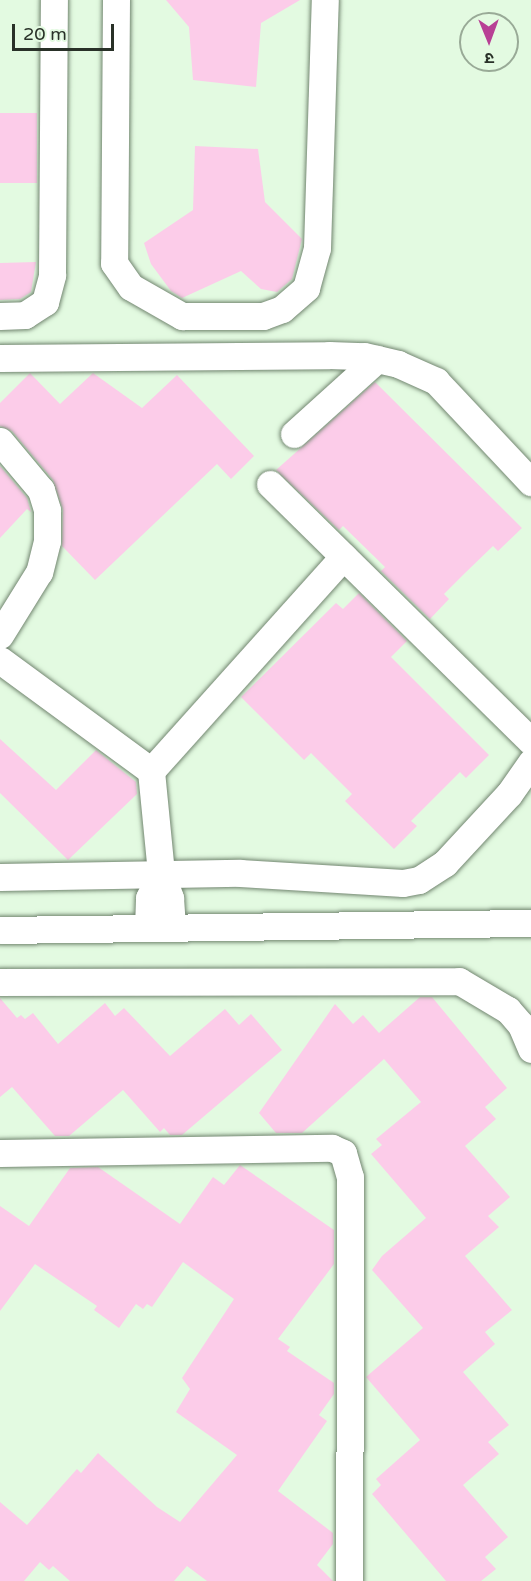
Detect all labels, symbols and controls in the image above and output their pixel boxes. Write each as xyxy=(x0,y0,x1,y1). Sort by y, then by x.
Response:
scale bar xyxy=(15,12,117,50)
north arrow xyxy=(459,12,519,72)
text: 20 m xyxy=(23,23,67,45)
text: उ xyxy=(484,48,494,68)

